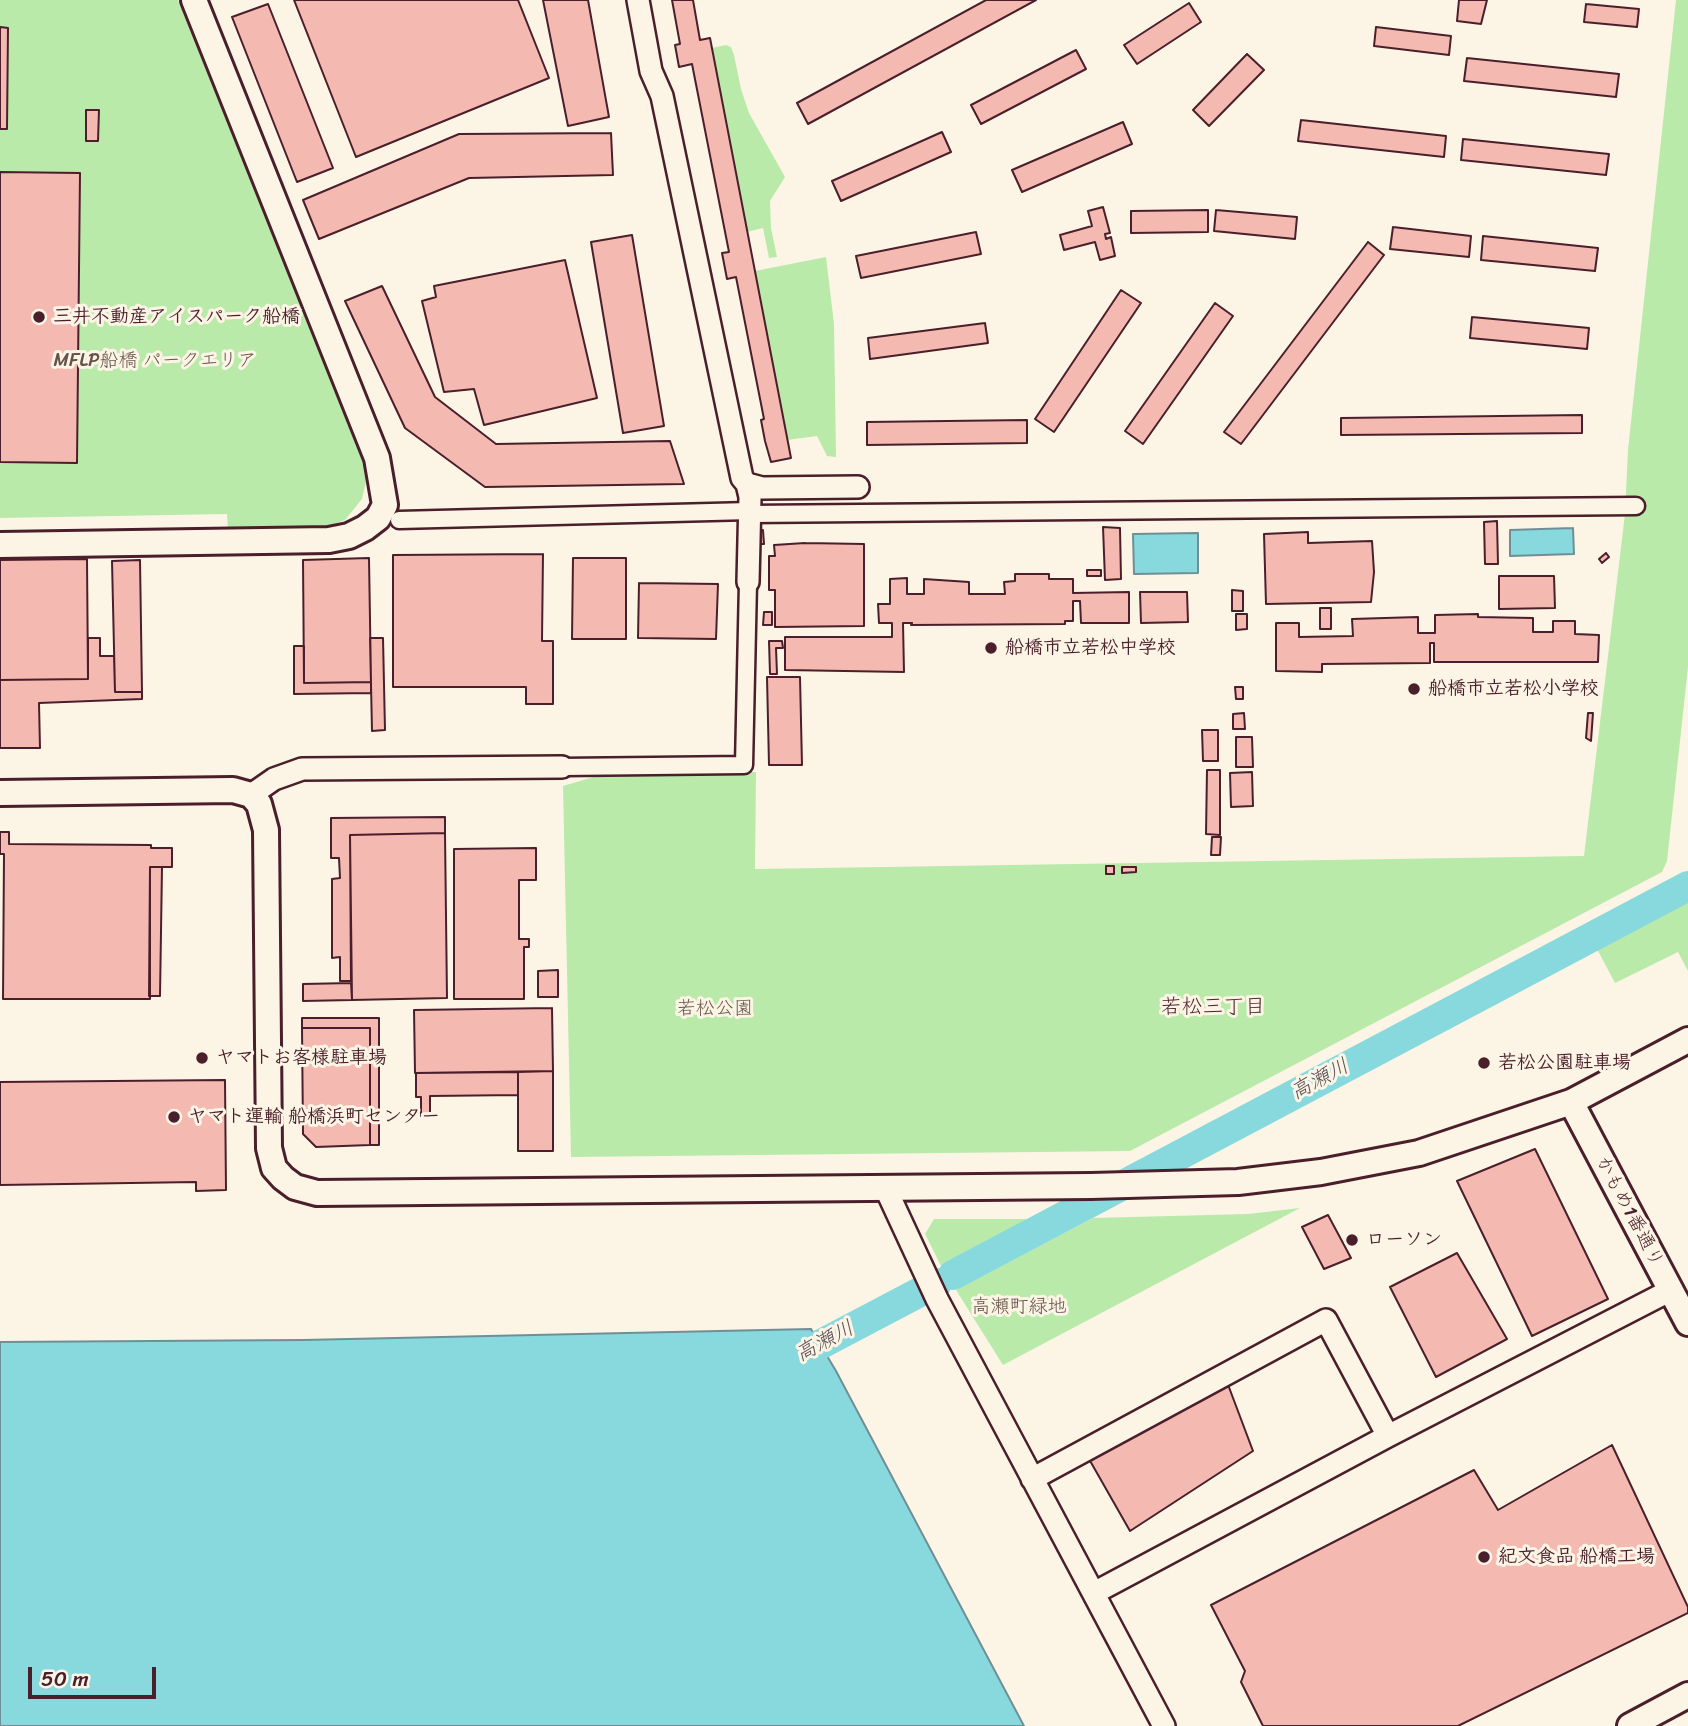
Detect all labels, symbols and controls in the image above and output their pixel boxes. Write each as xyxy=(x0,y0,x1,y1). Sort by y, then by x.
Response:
place label: 三井不動産アイスパーク船橋 xyxy=(53,306,300,328)
marker: 三井不動産アイスパーク船橋 xyxy=(31,309,47,325)
park label: MFLP船橋 パークエリア xyxy=(53,350,257,372)
place label: 船橋市立若松中学校 xyxy=(1005,637,1176,659)
marker: 船橋市立若松中学校 xyxy=(983,640,999,656)
place label: 船橋市立若松小学校 xyxy=(1428,678,1599,700)
marker: 船橋市立若松小学校 xyxy=(1406,681,1422,697)
district label: 若松三丁目 xyxy=(1161,995,1265,1021)
park label: 若松公園 xyxy=(677,998,753,1020)
place label: ヤマトお客様駐車場 xyxy=(216,1047,387,1069)
marker: ヤマトお客様駐車場 xyxy=(194,1050,210,1066)
place label: 若松公園駐車場 xyxy=(1498,1052,1631,1074)
water label: 高瀬川 xyxy=(1286,1054,1354,1106)
marker: 若松公園駐車場 xyxy=(1476,1055,1492,1071)
place label: ヤマト運輸 船橋浜町センター xyxy=(188,1106,440,1128)
marker: ヤマト運輸 船橋浜町センター xyxy=(166,1109,182,1125)
street label: かもめ1番通り xyxy=(1590,1153,1668,1271)
place label: ローソン xyxy=(1366,1229,1442,1251)
marker: ローソン xyxy=(1344,1232,1360,1248)
park label: 高瀬町緑地 xyxy=(972,1296,1066,1318)
water label: 高瀬川 xyxy=(791,1316,859,1368)
place label: 紀文食品 船橋工場 xyxy=(1498,1546,1655,1568)
marker: 紀文食品 船橋工場 xyxy=(1476,1549,1492,1565)
scale bar xyxy=(32,1652,159,1696)
text: 50 m xyxy=(41,1660,89,1698)

